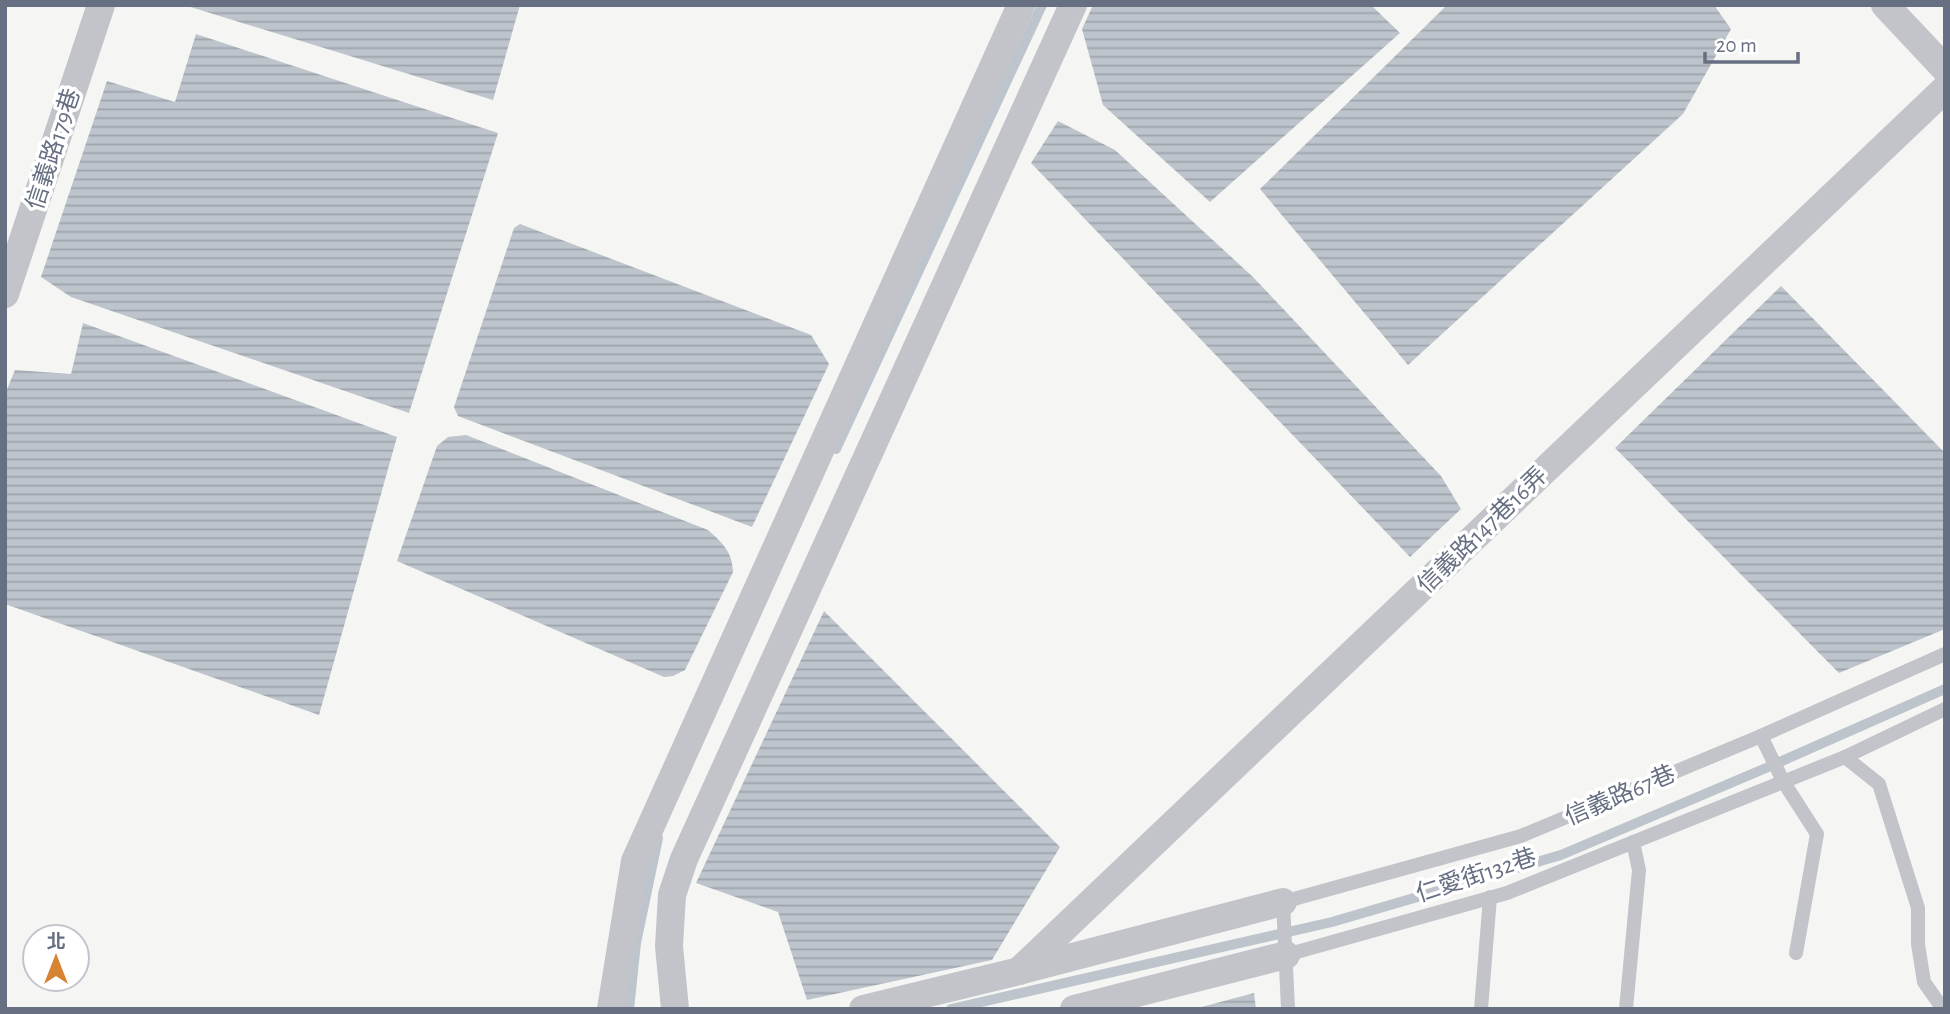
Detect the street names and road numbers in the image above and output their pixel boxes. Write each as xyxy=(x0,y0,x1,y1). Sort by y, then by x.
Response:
street label: 信義路179巷 xyxy=(21,85,85,213)
street label: 信義路147巷16弄 xyxy=(1412,462,1552,598)
street label: 信義路67巷 xyxy=(1561,760,1679,830)
street label: 仁愛街132巷 xyxy=(1413,843,1539,907)

